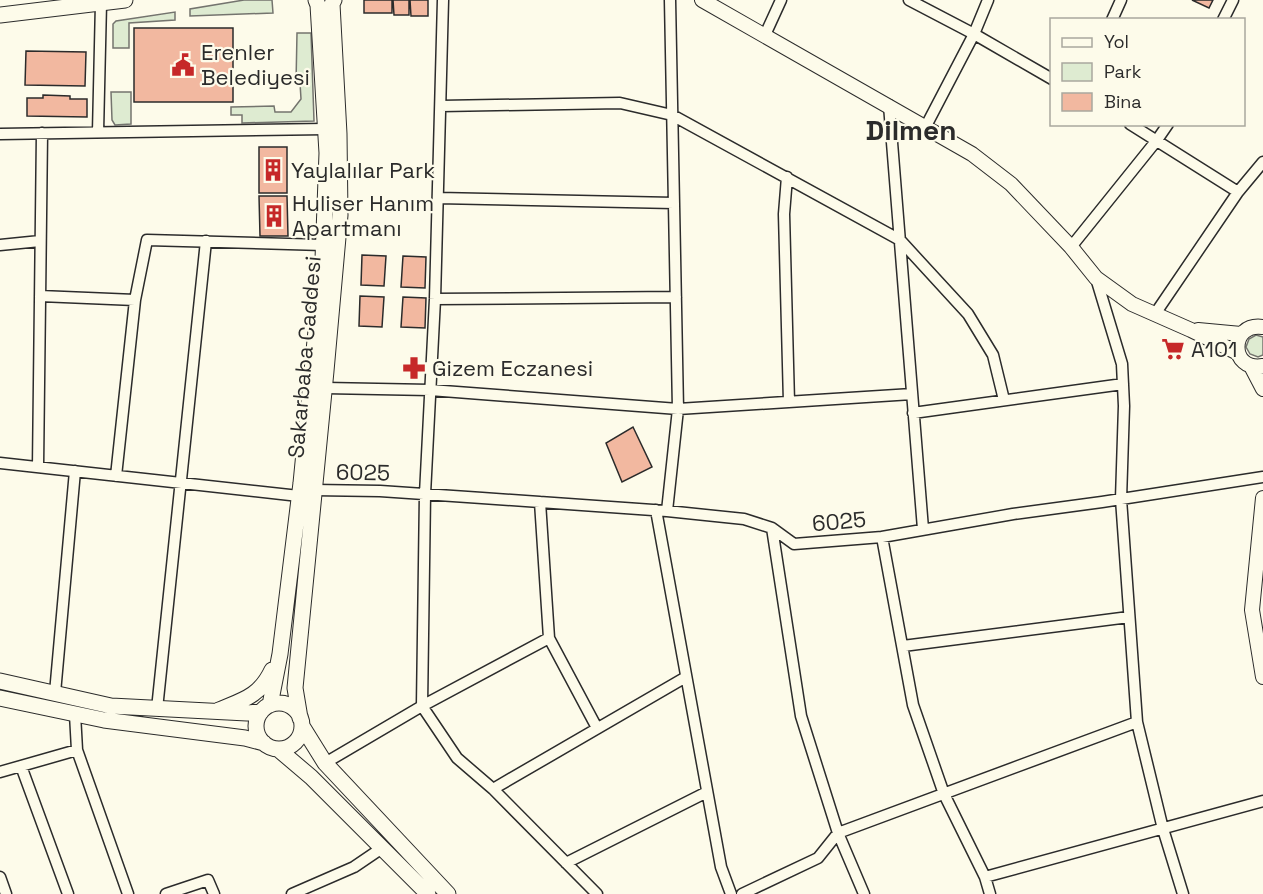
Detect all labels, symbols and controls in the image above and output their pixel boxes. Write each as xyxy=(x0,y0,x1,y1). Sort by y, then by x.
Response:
legend xyxy=(1050,18,1245,126)
text: Yol xyxy=(1104,30,1129,53)
place label: Erenler Belediyesi xyxy=(201,38,310,91)
public building icon: Erenler Belediyesi xyxy=(170,52,196,78)
text: Park xyxy=(1104,60,1142,83)
text: Bina xyxy=(1104,90,1142,113)
district label: Dilmen xyxy=(866,112,956,148)
place label: Yaylalılar Park xyxy=(291,156,435,184)
building icon: Yaylalılar Park xyxy=(260,157,286,183)
place label: Huliser Hanım Apartmanı xyxy=(292,189,434,242)
building icon: Huliser Hanım Apartmanı xyxy=(261,203,287,229)
street label: Sakarbaba Caddesi xyxy=(281,255,327,459)
place label: A101 xyxy=(1191,335,1237,363)
supermarket icon: A101 xyxy=(1160,336,1186,362)
place label: Gizem Eczanesi xyxy=(432,354,593,382)
pharmacy icon: Gizem Eczanesi xyxy=(401,355,427,381)
street label: 6025 xyxy=(336,458,390,486)
street label: 6025 xyxy=(811,505,867,537)

